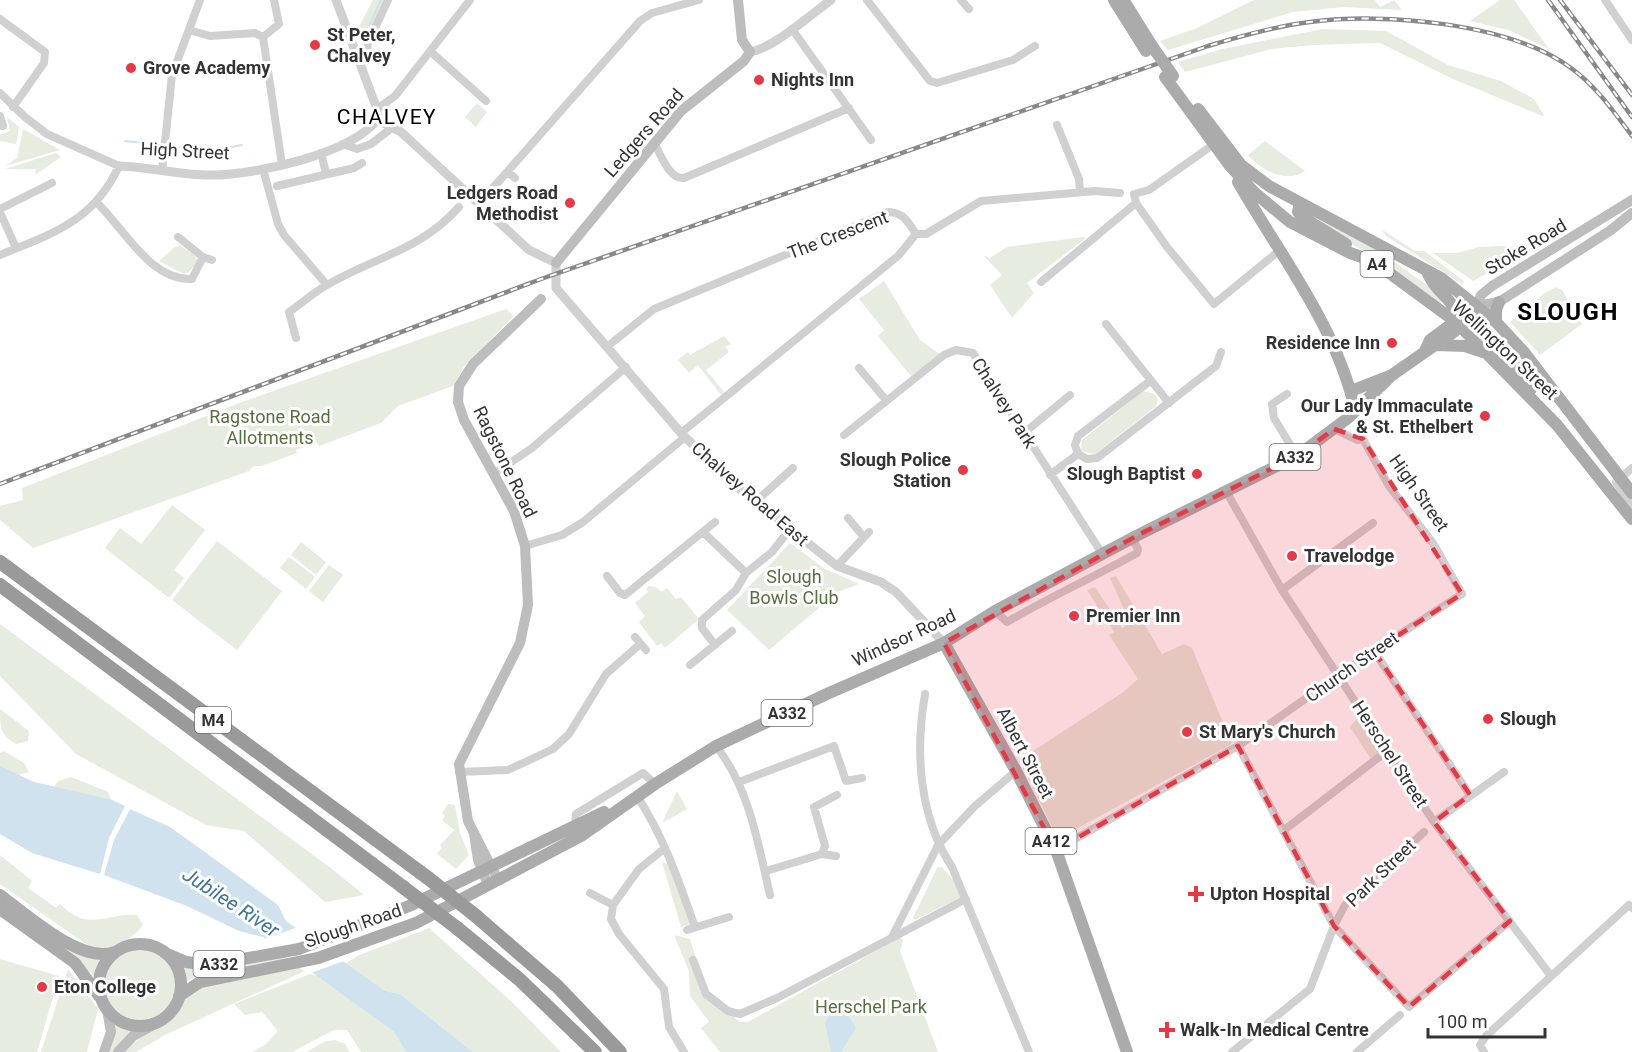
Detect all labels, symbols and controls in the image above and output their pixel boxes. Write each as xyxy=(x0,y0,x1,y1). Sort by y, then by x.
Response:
place label: St Peter, Chalvey xyxy=(327,24,395,66)
marker: St Peter, Chalvey xyxy=(308,38,322,52)
place label: Grove Academy xyxy=(143,57,271,78)
marker: Grove Academy xyxy=(124,61,138,75)
place label: Nights Inn xyxy=(771,69,854,90)
marker: Nights Inn xyxy=(752,73,766,87)
street label: Ledgers Road xyxy=(600,84,688,181)
district label: CHALVEY xyxy=(337,105,437,129)
street label: High Street xyxy=(140,138,230,163)
place label: Ledgers Road Methodist xyxy=(447,182,558,224)
marker: Ledgers Road Methodist xyxy=(563,196,577,210)
street label: The Crescent xyxy=(785,206,891,263)
street label: Stoke Road xyxy=(1481,214,1570,279)
road number: A4 xyxy=(1360,251,1394,277)
street label: Wellington Street xyxy=(1448,295,1562,404)
district label: SLOUGH xyxy=(1517,298,1619,326)
place label: Residence Inn xyxy=(1266,332,1380,353)
marker: Residence Inn xyxy=(1385,336,1399,350)
street label: Chalvey Park xyxy=(968,354,1042,452)
place label: Our Lady Immaculate & St. Ethelbert xyxy=(1301,395,1473,437)
street label: Ragstone Road xyxy=(469,403,542,521)
park label: Ragstone Road Allotments xyxy=(209,406,331,448)
marker: Our Lady Immaculate & St. Ethelbert xyxy=(1478,409,1492,423)
street label: Chalvey Road East xyxy=(688,437,813,550)
road number: A332 xyxy=(1270,444,1320,470)
place label: Slough Police Station xyxy=(840,449,951,491)
street label: High Street xyxy=(1385,450,1454,535)
marker: Slough Police Station xyxy=(956,463,970,477)
place label: Slough Baptist xyxy=(1067,463,1185,484)
marker: Slough Baptist xyxy=(1190,467,1204,481)
place label: Travelodge xyxy=(1304,545,1394,566)
marker: Travelodge xyxy=(1285,549,1299,563)
park label: Slough Bowls Club xyxy=(749,566,839,608)
street label: Windsor Road xyxy=(849,604,959,671)
place label: Premier Inn xyxy=(1086,605,1180,626)
marker: Premier Inn xyxy=(1067,609,1081,623)
street label: Church Street xyxy=(1301,627,1402,706)
street label: Herschel Street xyxy=(1348,696,1433,811)
road number: A332 xyxy=(762,700,812,726)
street label: Albert Street xyxy=(993,704,1058,802)
road number: M4 xyxy=(195,707,231,733)
place label: Slough xyxy=(1500,708,1556,729)
marker: Slough xyxy=(1481,712,1495,726)
place label: St Mary's Church xyxy=(1199,721,1336,742)
marker: St Mary's Church xyxy=(1180,725,1194,739)
road number: A412 xyxy=(1026,828,1076,854)
street label: Park Street xyxy=(1342,834,1420,911)
water label: Jubilee River xyxy=(178,862,285,943)
place label: Upton Hospital xyxy=(1210,883,1330,904)
marker: Upton Hospital xyxy=(1187,885,1205,903)
street label: Slough Road xyxy=(302,899,404,952)
road number: A332 xyxy=(194,951,244,977)
place label: Eton College xyxy=(54,976,156,997)
marker: Eton College xyxy=(35,980,49,994)
park label: Herschel Park xyxy=(815,996,928,1017)
scale bar xyxy=(1428,1001,1545,1039)
text: 100 m xyxy=(1437,1011,1488,1032)
place label: Walk-In Medical Centre xyxy=(1180,1019,1369,1040)
marker: Walk-In Medical Centre xyxy=(1158,1021,1176,1039)

